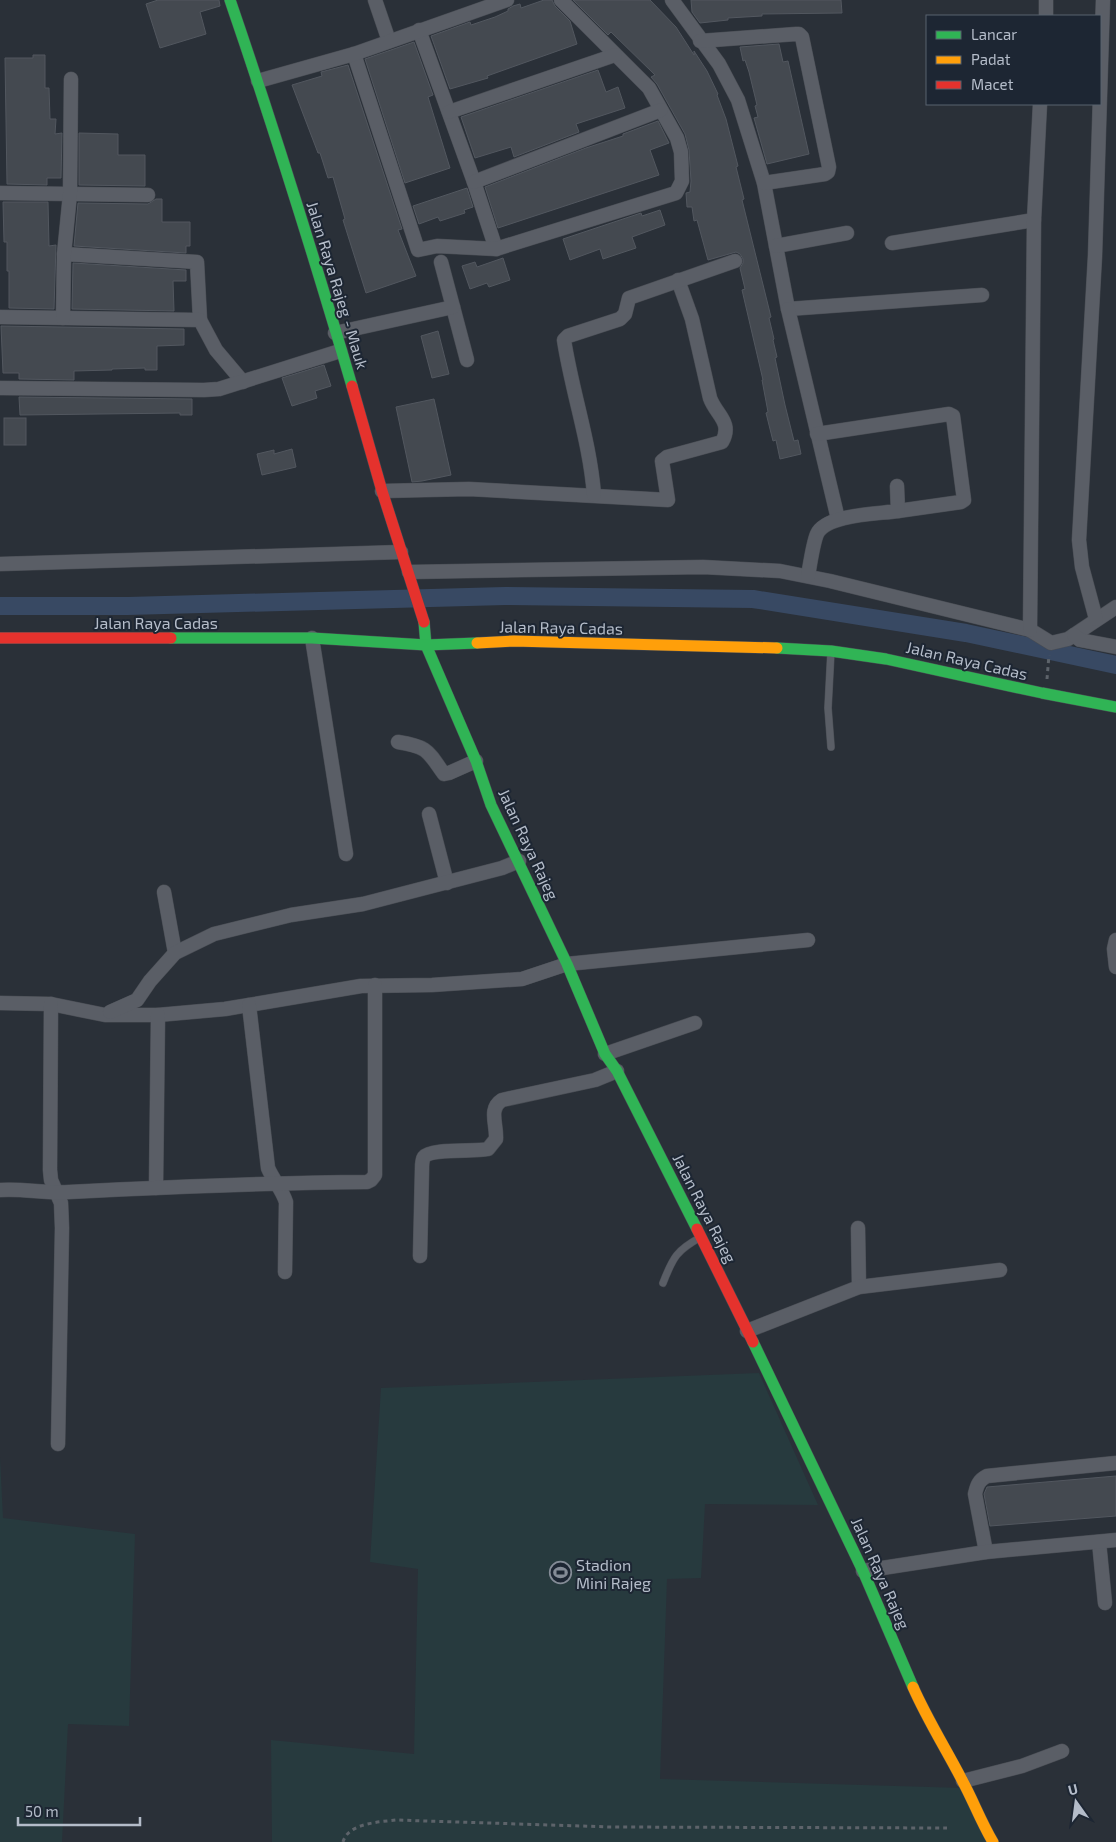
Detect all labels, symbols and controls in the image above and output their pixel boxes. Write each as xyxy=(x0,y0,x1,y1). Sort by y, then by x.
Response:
legend xyxy=(926,15,1101,105)
text: Lancar xyxy=(971,25,1017,43)
text: Padat xyxy=(971,50,1011,68)
text: Macet xyxy=(971,75,1014,93)
street label: Jalan Raya Rajeg - Mauk xyxy=(302,199,373,372)
street label: Jalan Raya Cadas xyxy=(94,613,218,632)
street label: Jalan Raya Cadas xyxy=(499,616,623,638)
street label: Jalan Raya Cadas xyxy=(904,637,1030,683)
street label: Jalan Raya Rajeg xyxy=(494,786,563,903)
street label: Jalan Raya Rajeg xyxy=(668,1150,741,1266)
street label: Jalan Raya Rajeg xyxy=(847,1514,914,1632)
place label: Stadion Mini Rajeg xyxy=(576,1555,651,1593)
sports icon: Stadion Mini Rajeg xyxy=(548,1561,572,1585)
north arrow xyxy=(1051,1777,1101,1827)
text: U xyxy=(1066,1779,1079,1798)
scale bar xyxy=(18,1794,140,1826)
text: 50 m xyxy=(25,1802,59,1820)

